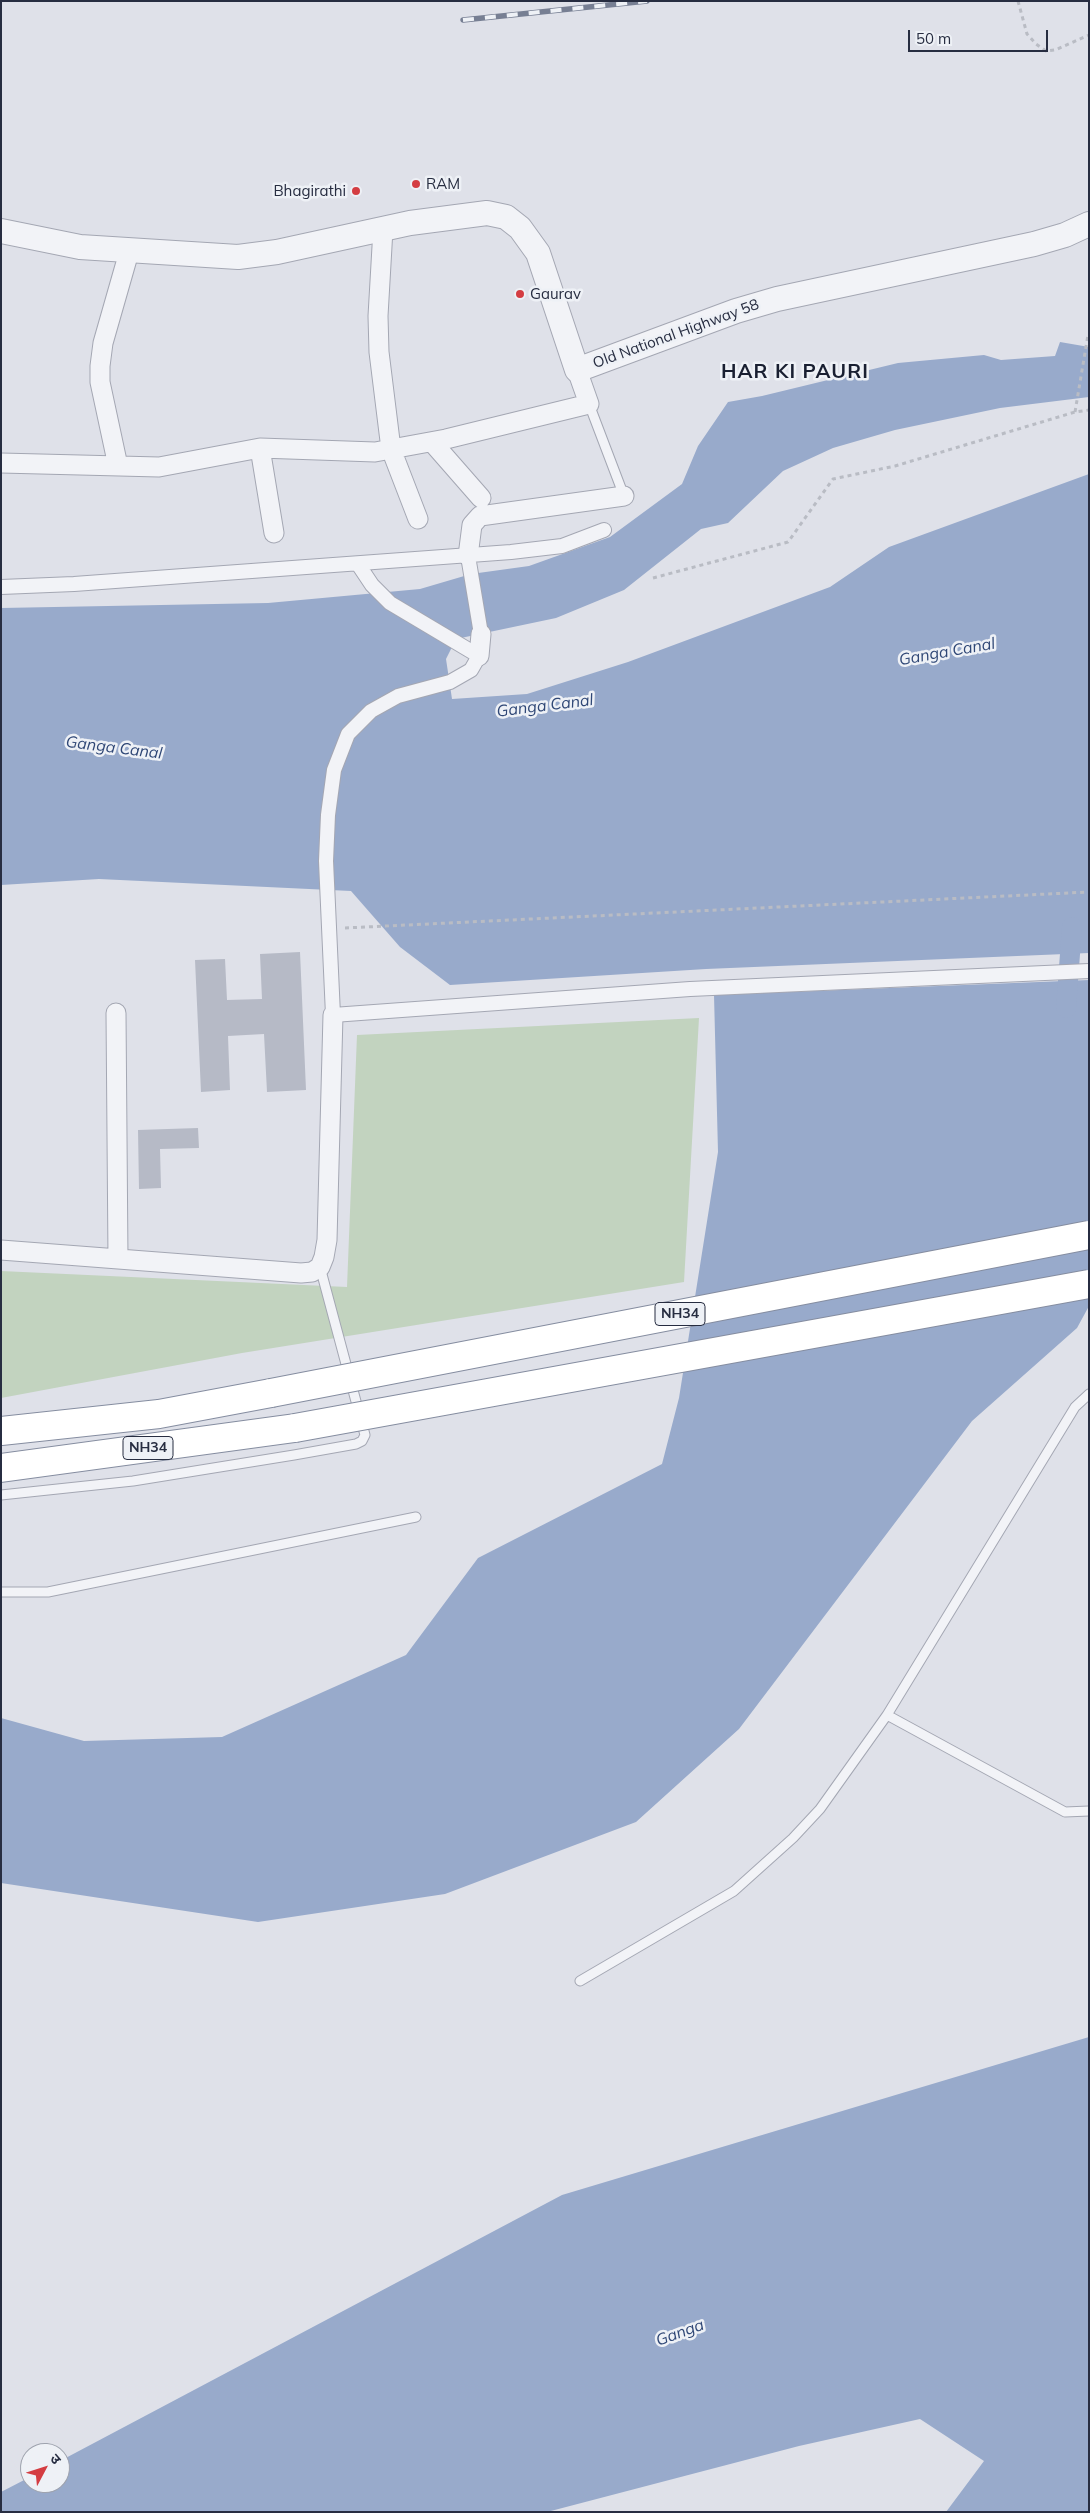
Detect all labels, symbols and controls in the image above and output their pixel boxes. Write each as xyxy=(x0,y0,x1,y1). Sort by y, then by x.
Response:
scale bar xyxy=(910,20,1050,52)
text: 50 m xyxy=(916,29,951,48)
place label: RAM xyxy=(426,175,460,193)
marker: RAM xyxy=(410,178,422,190)
place label: Bhagirathi xyxy=(273,182,346,200)
marker: Bhagirathi xyxy=(350,185,362,197)
place label: Gaurav xyxy=(530,285,581,303)
marker: Gaurav xyxy=(514,288,526,300)
street label: Old National Highway 58 xyxy=(590,296,762,372)
district label: HAR KI PAURI xyxy=(720,360,870,384)
water label: Ganga Canal xyxy=(897,634,997,670)
water label: Ganga Canal xyxy=(496,691,594,721)
water label: Ganga Canal xyxy=(65,733,163,763)
road number: NH34 xyxy=(655,1302,705,1326)
road number: NH34 xyxy=(123,1436,173,1460)
water label: Ganga xyxy=(653,2315,707,2351)
north arrow xyxy=(20,2443,70,2493)
text: उ xyxy=(46,2450,65,2468)

